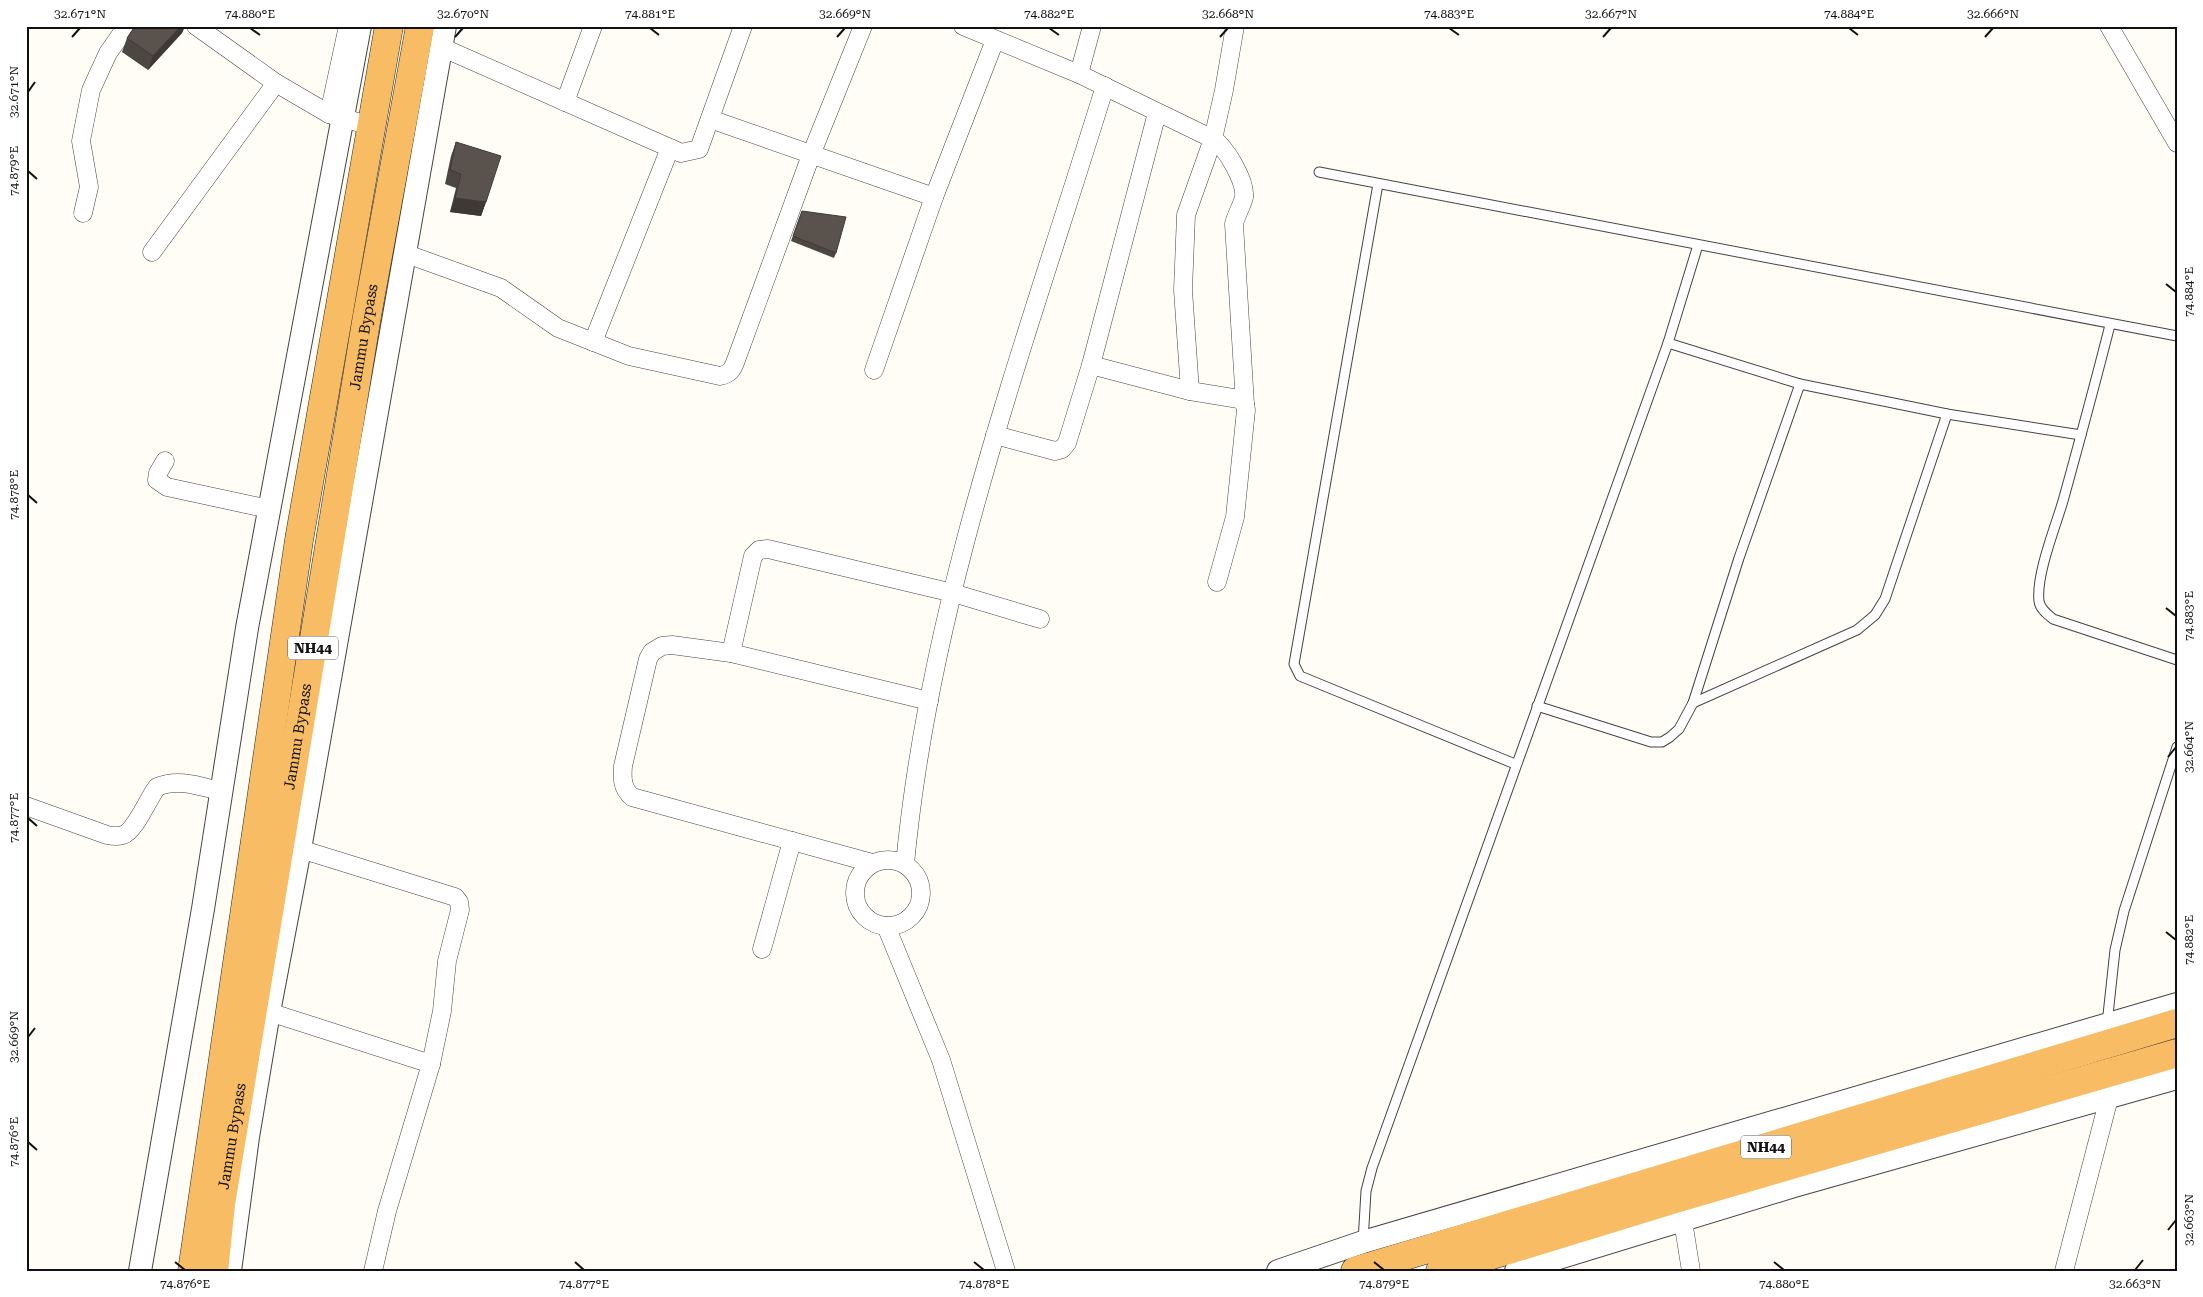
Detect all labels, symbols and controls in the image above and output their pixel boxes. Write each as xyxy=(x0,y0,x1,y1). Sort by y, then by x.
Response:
text: 32.671°N xyxy=(54,7,106,21)
text: 74.880°E xyxy=(225,7,275,21)
text: 32.670°N xyxy=(437,7,489,21)
text: 74.881°E xyxy=(625,7,675,21)
text: 32.669°N xyxy=(819,7,871,21)
text: 74.882°E xyxy=(1024,7,1074,21)
text: 32.668°N xyxy=(1202,7,1254,21)
text: 74.883°E xyxy=(1424,7,1474,21)
text: 32.667°N xyxy=(1585,7,1637,21)
text: 74.884°E xyxy=(1824,7,1874,21)
text: 32.666°N xyxy=(1967,7,2019,21)
text: 32.671°N xyxy=(7,66,21,118)
text: 74.879°E xyxy=(7,146,21,196)
text: 74.884°E xyxy=(2182,267,2196,317)
street label: Jammu Bypass xyxy=(346,282,382,392)
text: 74.878°E xyxy=(7,470,21,520)
text: 74.883°E xyxy=(2182,591,2196,641)
road number: NH44 xyxy=(288,636,338,660)
street label: Jammu Bypass xyxy=(280,682,315,791)
text: 32.664°N xyxy=(2182,721,2196,773)
text: 74.877°E xyxy=(7,793,21,843)
text: 74.882°E xyxy=(2182,915,2196,965)
text: 32.669°N xyxy=(7,1011,21,1063)
street label: Jammu Bypass xyxy=(215,1082,250,1191)
text: 74.876°E xyxy=(7,1117,21,1167)
road number: NH44 xyxy=(1741,1136,1791,1158)
text: 32.663°N xyxy=(2182,1194,2196,1246)
text: 74.876°E xyxy=(160,1277,210,1291)
text: 74.877°E xyxy=(559,1277,609,1291)
text: 74.878°E xyxy=(959,1277,1009,1291)
text: 74.879°E xyxy=(1359,1277,1409,1291)
text: 74.880°E xyxy=(1759,1277,1809,1291)
text: 32.663°N xyxy=(2109,1277,2161,1291)

